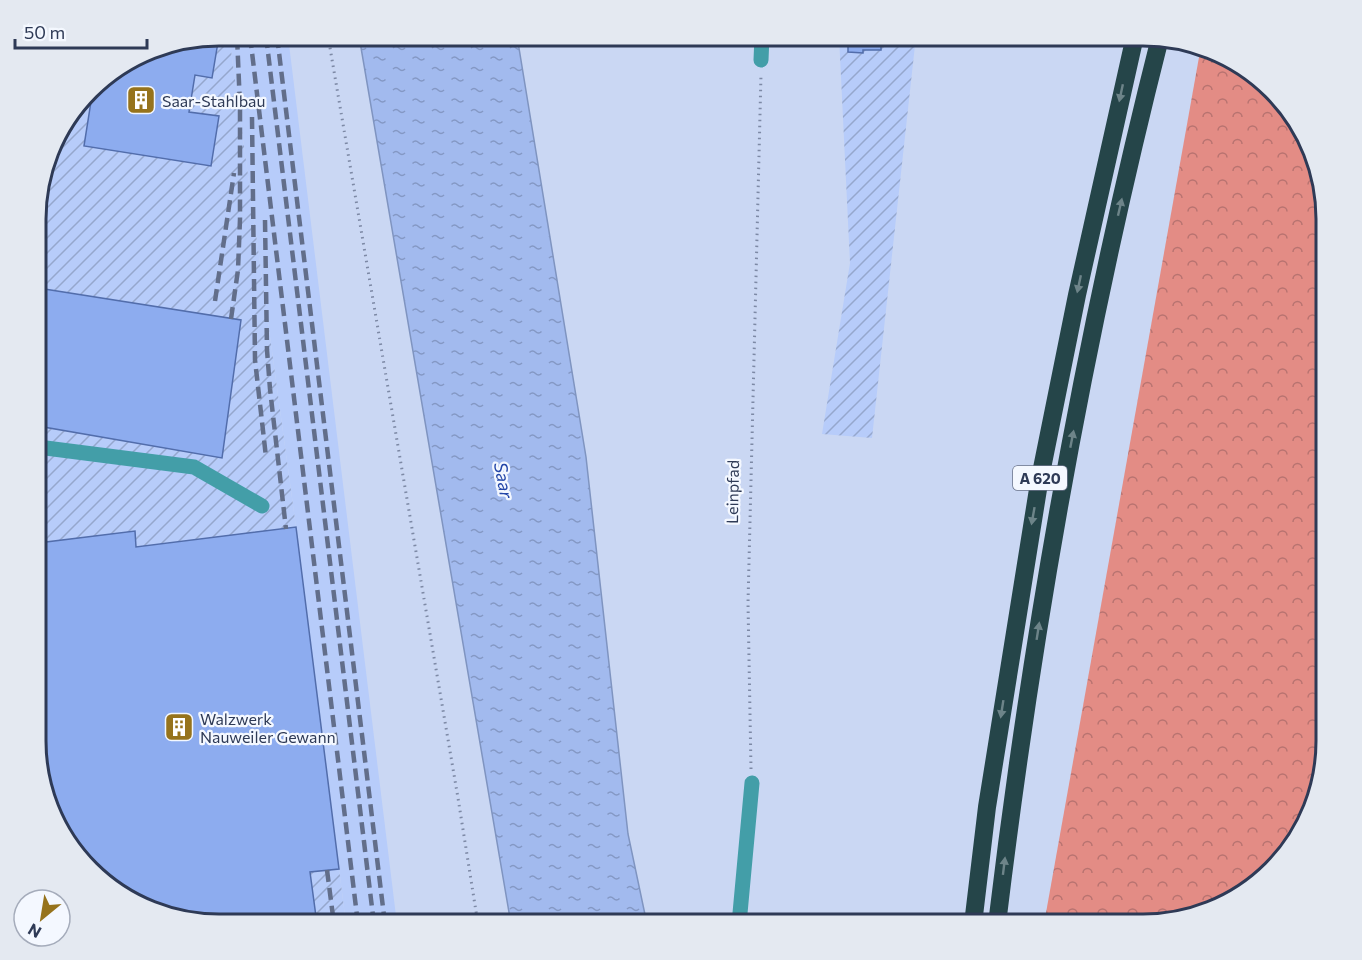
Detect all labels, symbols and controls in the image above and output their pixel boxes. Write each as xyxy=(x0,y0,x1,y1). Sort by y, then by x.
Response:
scale bar xyxy=(15,12,147,50)
text: 50 m xyxy=(24,21,65,43)
building icon: Saar-Stahlbau xyxy=(125,84,157,116)
one-way arrow xyxy=(1116,84,1126,103)
place label: Saar-Stahlbau xyxy=(162,91,265,110)
one-way arrow xyxy=(1116,197,1125,216)
one-way arrow xyxy=(1074,275,1084,293)
one-way arrow xyxy=(1068,430,1077,449)
water label: Saar xyxy=(490,460,518,501)
street label: Leinpfad xyxy=(722,460,742,524)
road number: A 620 xyxy=(1013,466,1067,490)
one-way arrow xyxy=(1029,507,1038,526)
one-way arrow xyxy=(1034,622,1043,641)
one-way arrow xyxy=(997,699,1006,718)
place label: Walzwerk Nauweiler Gewann xyxy=(200,709,336,746)
building icon: Walzwerk Nauweiler Gewann xyxy=(163,711,195,743)
one-way arrow xyxy=(1000,856,1009,875)
north arrow xyxy=(12,888,72,948)
text: N xyxy=(24,920,44,943)

